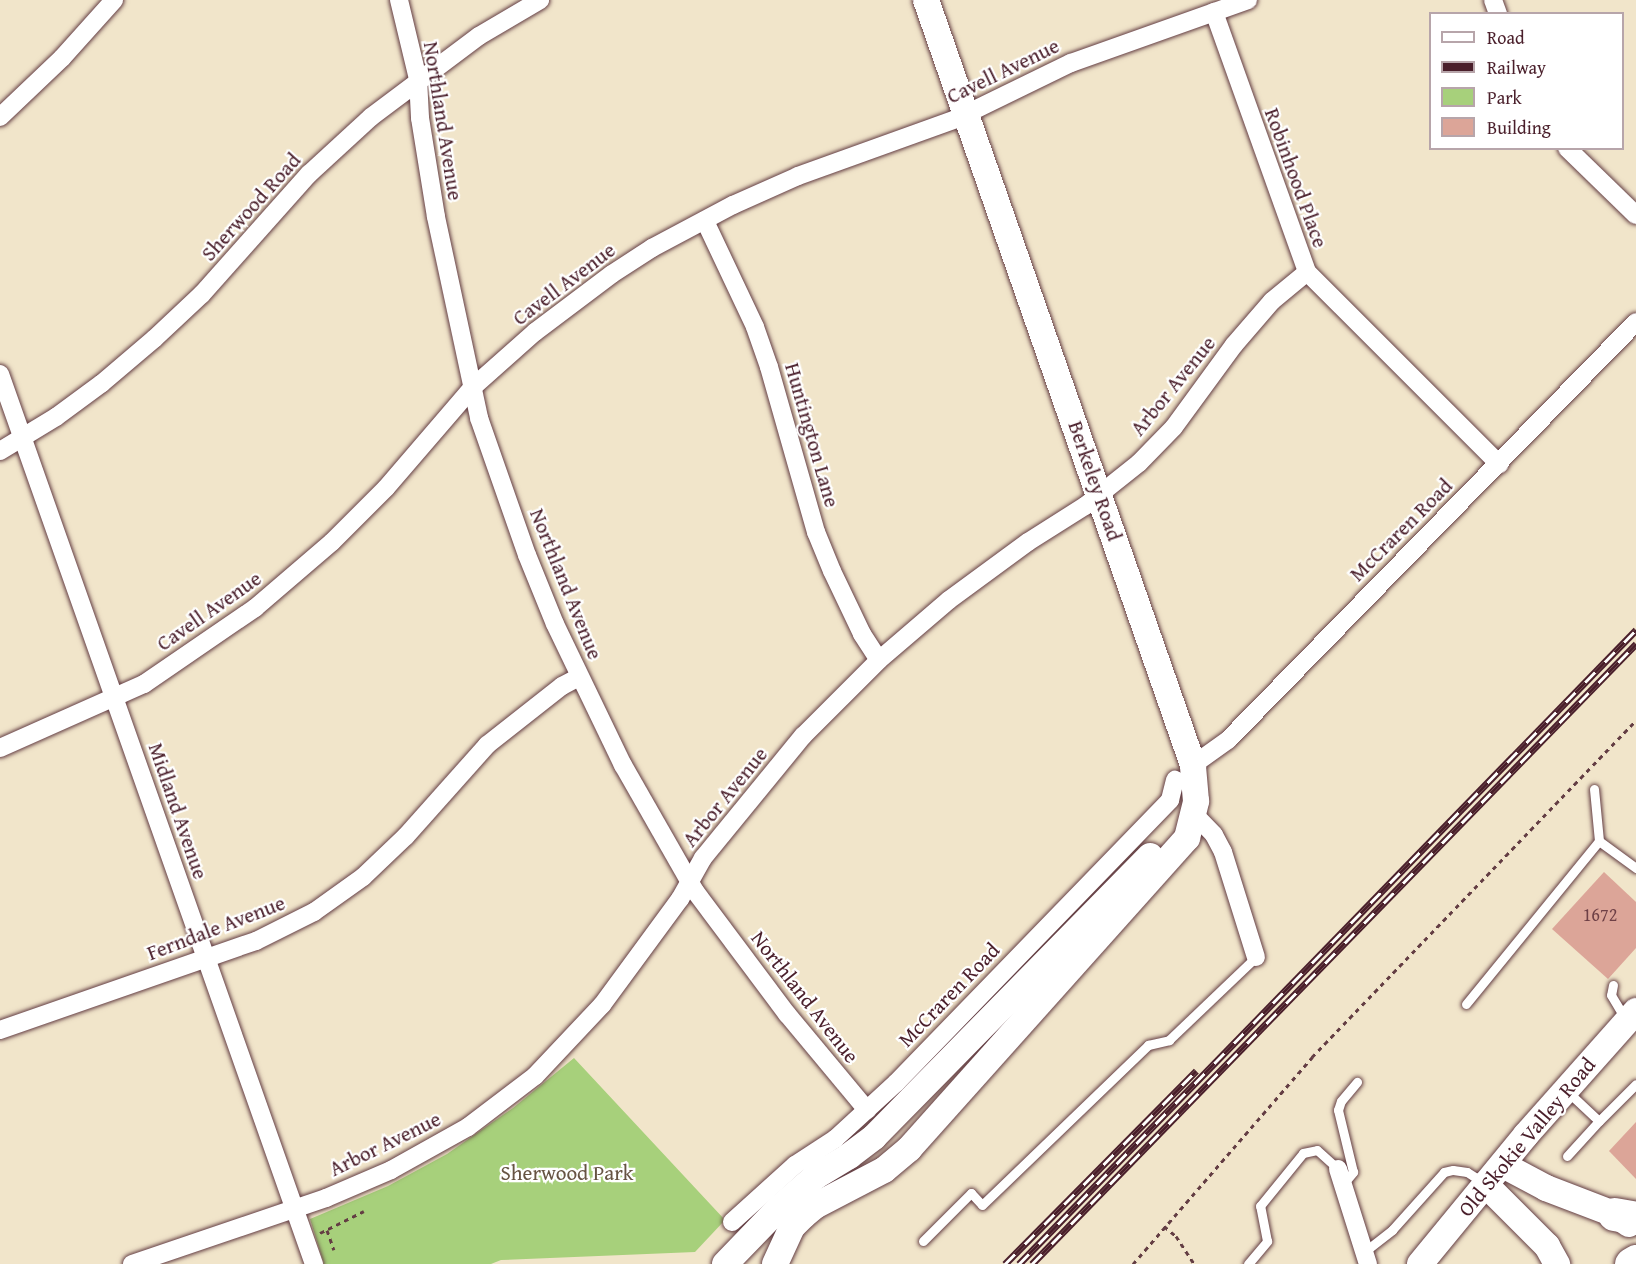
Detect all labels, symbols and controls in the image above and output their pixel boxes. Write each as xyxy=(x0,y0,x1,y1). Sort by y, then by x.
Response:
legend xyxy=(1429,12,1624,150)
text: Road xyxy=(1487,24,1525,51)
street label: Cavell Avenue xyxy=(943,33,1063,109)
street label: Northland Avenue xyxy=(418,40,468,202)
text: Railway xyxy=(1487,54,1546,81)
text: Park xyxy=(1487,84,1522,111)
street label: Robinhood Place xyxy=(1259,105,1333,251)
text: Building xyxy=(1487,114,1551,141)
street label: Sherwood Road xyxy=(196,148,306,266)
street label: Cavell Avenue xyxy=(508,237,620,331)
street label: Arbor Avenue xyxy=(1125,331,1221,441)
street label: Huntington Lane xyxy=(779,360,845,510)
street label: Berkeley Road xyxy=(1063,418,1127,544)
street label: McCraren Road xyxy=(1344,473,1458,587)
street label: Northland Avenue xyxy=(524,505,608,663)
street label: Cavell Avenue xyxy=(152,566,266,656)
street label: Midland Avenue xyxy=(143,740,213,882)
street label: Arbor Avenue xyxy=(677,742,773,852)
street label: Ferndale Avenue xyxy=(143,890,289,966)
house number: 1672 xyxy=(1583,904,1617,926)
street label: Northland Avenue xyxy=(746,926,864,1068)
street label: McCraren Road xyxy=(893,938,1005,1052)
street label: Old Skokie Valley Road xyxy=(1453,1052,1601,1222)
street label: Arbor Avenue xyxy=(325,1106,445,1182)
park label: Sherwood Park xyxy=(501,1160,633,1186)

